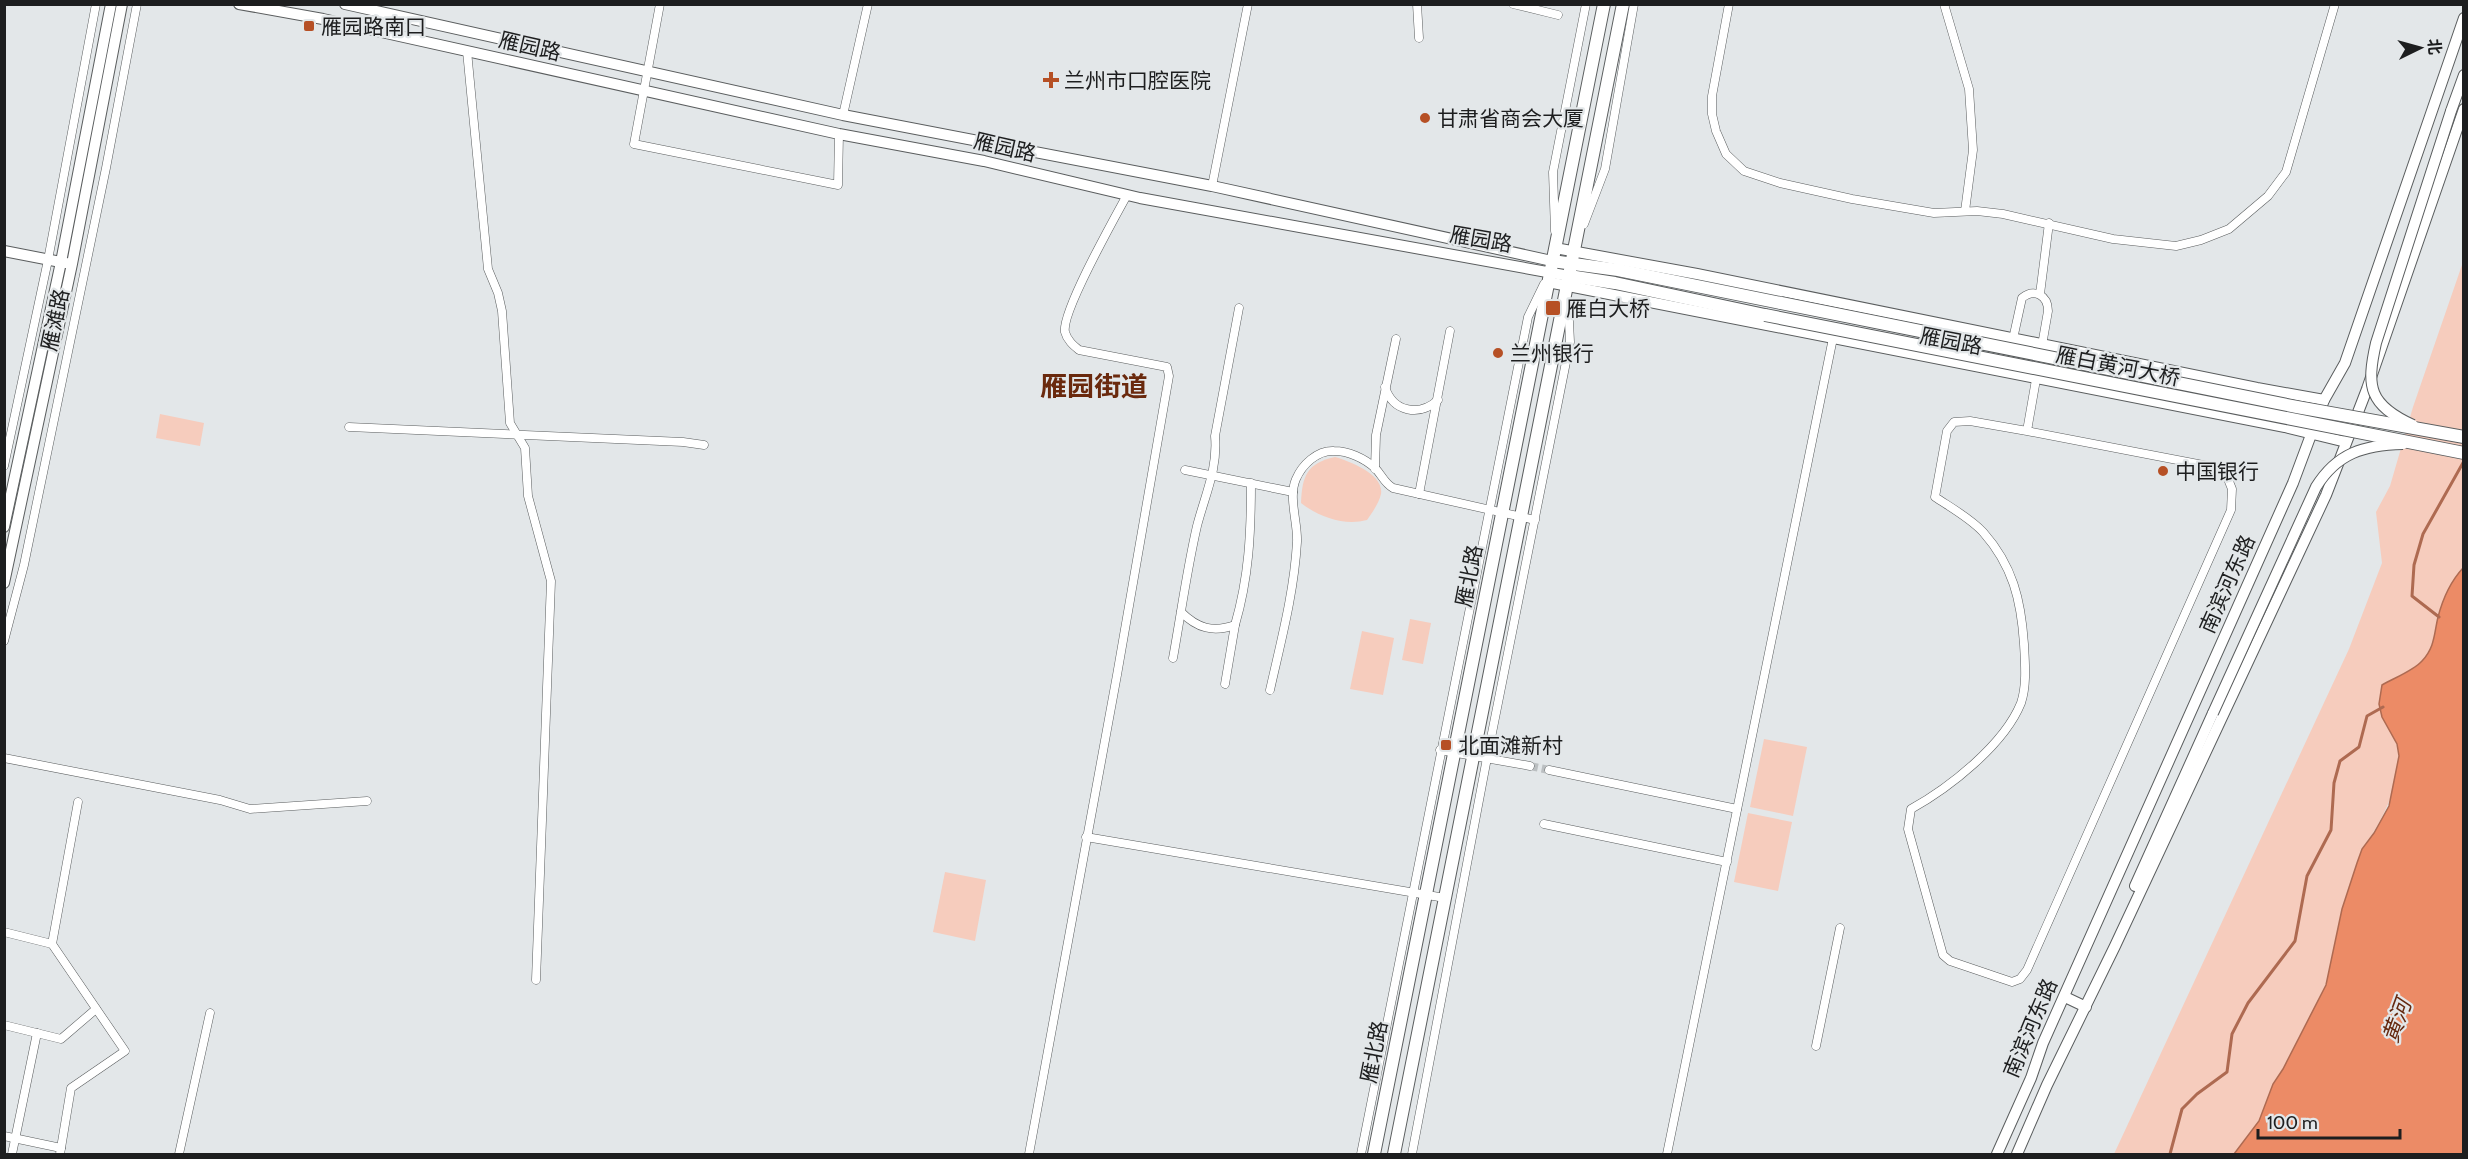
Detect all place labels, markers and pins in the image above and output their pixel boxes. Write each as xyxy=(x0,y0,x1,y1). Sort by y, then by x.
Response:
place label: 雁园路南口 xyxy=(321,14,426,39)
marker: 雁园路南口 xyxy=(302,19,316,33)
place label: 兰州市口腔医院 xyxy=(1064,68,1211,93)
marker: 兰州市口腔医院 xyxy=(1042,71,1060,89)
place label: 甘肃省商会大厦 xyxy=(1437,106,1584,131)
marker: 甘肃省商会大厦 xyxy=(1418,111,1432,125)
place label: 雁白大桥 xyxy=(1566,296,1650,321)
marker: 雁白大桥 xyxy=(1544,299,1562,317)
place label: 兰州银行 xyxy=(1510,341,1594,366)
marker: 兰州银行 xyxy=(1491,346,1505,360)
place label: 中国银行 xyxy=(2175,459,2259,484)
marker: 中国银行 xyxy=(2156,464,2170,478)
place label: 北面滩新村 xyxy=(1458,733,1563,758)
marker: 北面滩新村 xyxy=(1439,738,1453,752)

